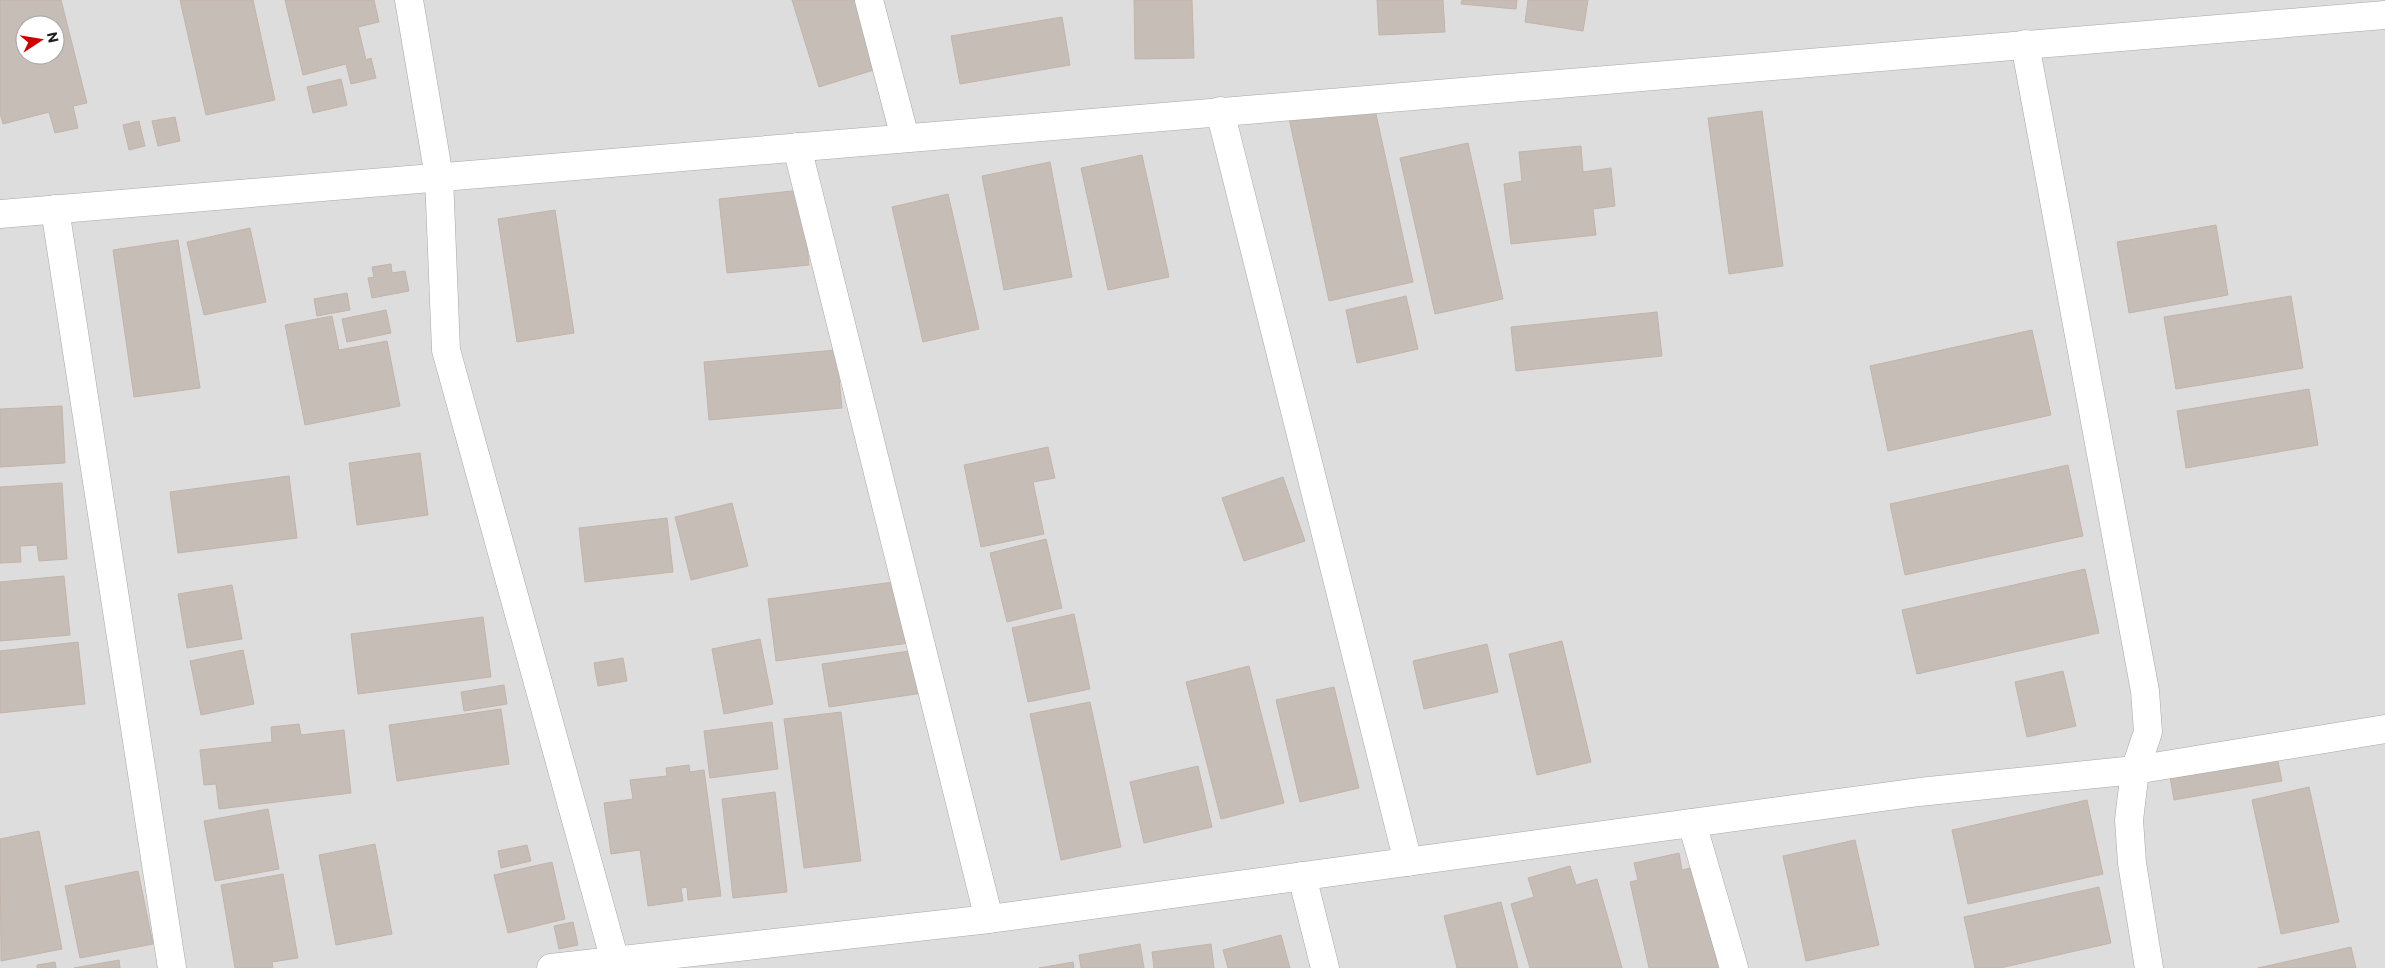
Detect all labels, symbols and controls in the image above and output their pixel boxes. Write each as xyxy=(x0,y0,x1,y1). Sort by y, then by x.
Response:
north arrow xyxy=(15,15,65,65)
text: N xyxy=(44,30,63,44)

